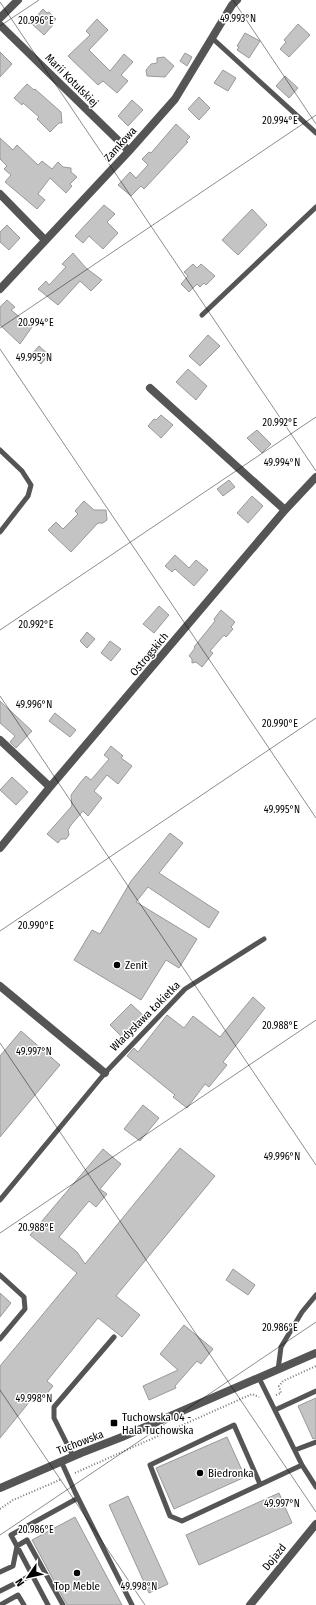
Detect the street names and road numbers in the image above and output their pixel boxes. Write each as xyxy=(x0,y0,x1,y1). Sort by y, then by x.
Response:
street label: Marii Kotulskiej xyxy=(42,51,101,110)
street label: Zamkowa xyxy=(101,124,139,164)
street label: Ostrogskich xyxy=(127,630,171,679)
street label: Władysława Łokietka xyxy=(108,979,183,1054)
street label: Tuchowska xyxy=(55,1428,105,1457)
street label: Dojazd xyxy=(260,1541,289,1573)

